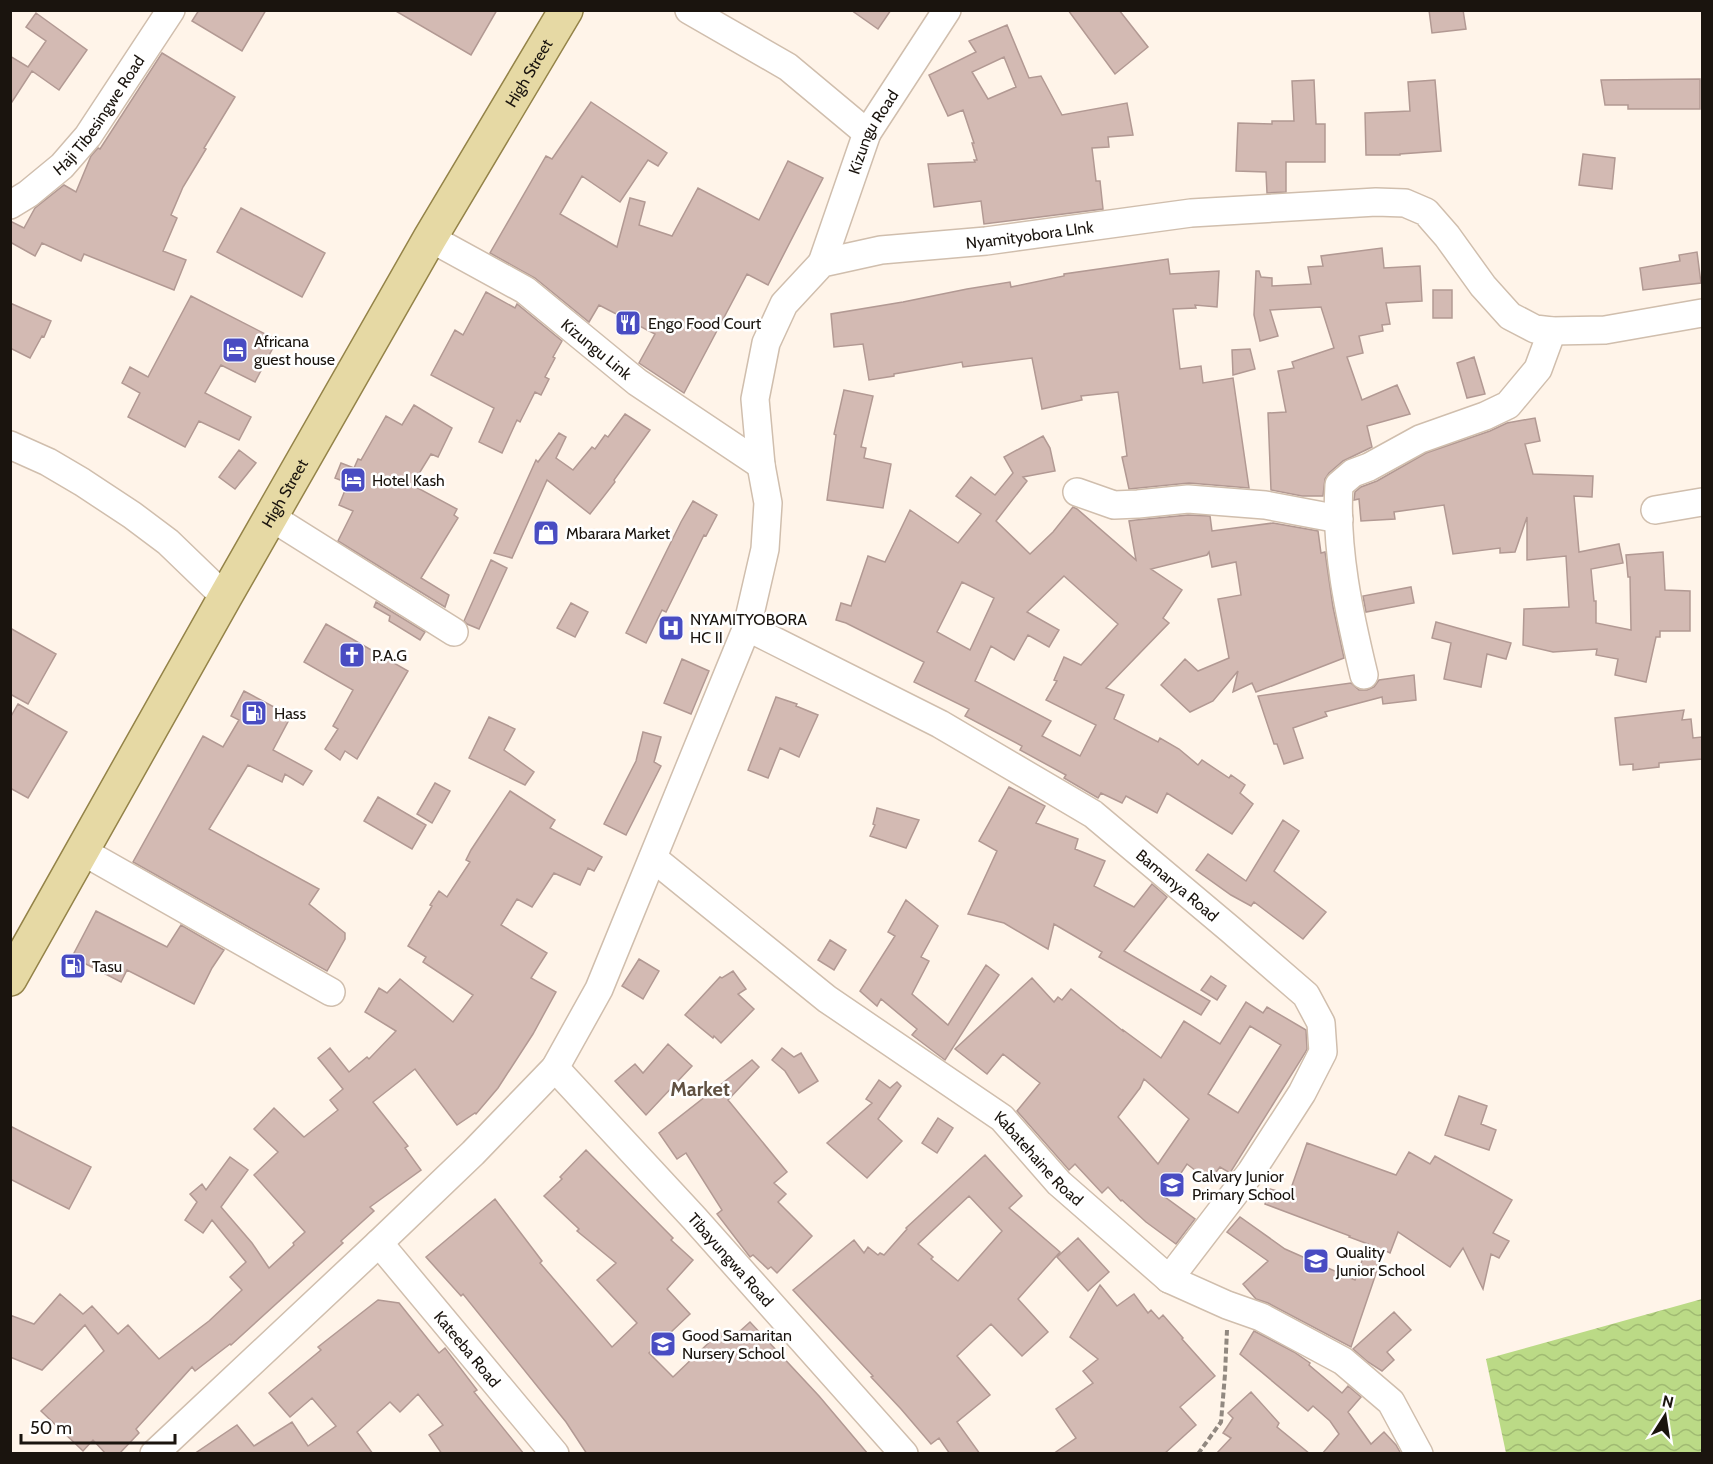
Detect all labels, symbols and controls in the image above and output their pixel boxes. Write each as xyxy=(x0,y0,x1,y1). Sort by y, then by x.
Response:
street label: High Street xyxy=(501,35,556,110)
street label: Haji Tibesingwe Road xyxy=(49,52,148,179)
street label: Kizungu Road xyxy=(844,86,902,177)
street label: Nyamityobora LInk xyxy=(965,217,1095,252)
restaurant icon: Engo Food Court xyxy=(613,308,643,338)
street label: Kizungu Link xyxy=(558,314,636,384)
place label: Engo Food Court xyxy=(648,314,762,333)
place label: Africana guest house xyxy=(254,332,335,369)
hotel icon: Africana guest house xyxy=(220,335,250,365)
street label: High Street xyxy=(257,455,312,531)
hotel icon: Hotel Kash xyxy=(338,465,368,495)
place label: Hotel Kash xyxy=(372,471,445,490)
shop icon: Mbarara Market xyxy=(531,518,561,548)
place label: Mbarara Market xyxy=(566,524,671,543)
place label: NYAMITYOBORA HC II xyxy=(690,610,807,647)
hospital icon: NYAMITYOBORA HC II xyxy=(656,613,686,643)
church icon: P.A.G xyxy=(337,640,367,670)
place label: P.A.G xyxy=(372,646,407,665)
fuel station icon: Hass xyxy=(239,698,269,728)
place label: Hass xyxy=(274,704,306,723)
street label: Bamanya Road xyxy=(1133,845,1223,925)
fuel station icon: Tasu xyxy=(58,951,88,981)
place label: Tasu xyxy=(92,957,122,976)
district label: Market xyxy=(670,1077,730,1101)
street label: Kabatehaine Road xyxy=(991,1106,1087,1209)
place label: Calvary Junior Primary School xyxy=(1192,1167,1295,1204)
school or university icon: Calvary Junior Primary School xyxy=(1157,1170,1187,1200)
street label: Tibayungwa Road xyxy=(684,1209,778,1310)
place label: Quality Junior School xyxy=(1335,1243,1425,1280)
school or university icon: Quality Junior School xyxy=(1301,1246,1331,1276)
street label: Kateeba Road xyxy=(430,1307,505,1391)
place label: Good Samaritan Nursery School xyxy=(682,1326,792,1363)
school or university icon: Good Samaritan Nursery School xyxy=(648,1329,678,1359)
north arrow xyxy=(1635,1386,1695,1446)
text: N xyxy=(1661,1391,1676,1412)
scale bar xyxy=(21,1407,176,1445)
text: 50 m xyxy=(30,1417,72,1439)

